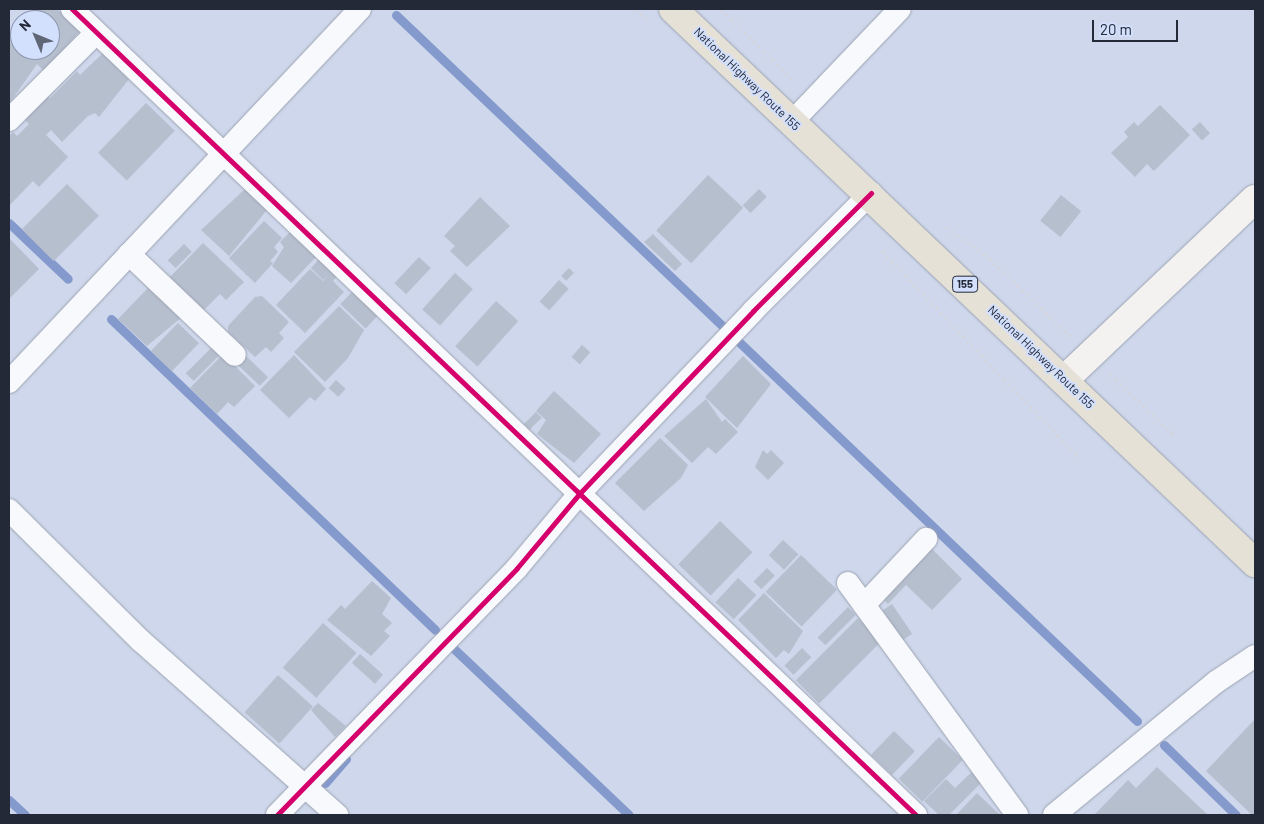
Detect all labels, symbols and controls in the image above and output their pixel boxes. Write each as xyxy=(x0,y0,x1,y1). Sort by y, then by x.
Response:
north arrow xyxy=(10,10,60,60)
scale bar xyxy=(1094,10,1180,42)
text: N xyxy=(15,15,34,34)
text: 20 m xyxy=(1100,20,1132,38)
street label: National Highway Route 155 xyxy=(691,25,803,133)
road number: 155 xyxy=(951,276,979,292)
street label: National Highway Route 155 xyxy=(985,303,1097,411)

